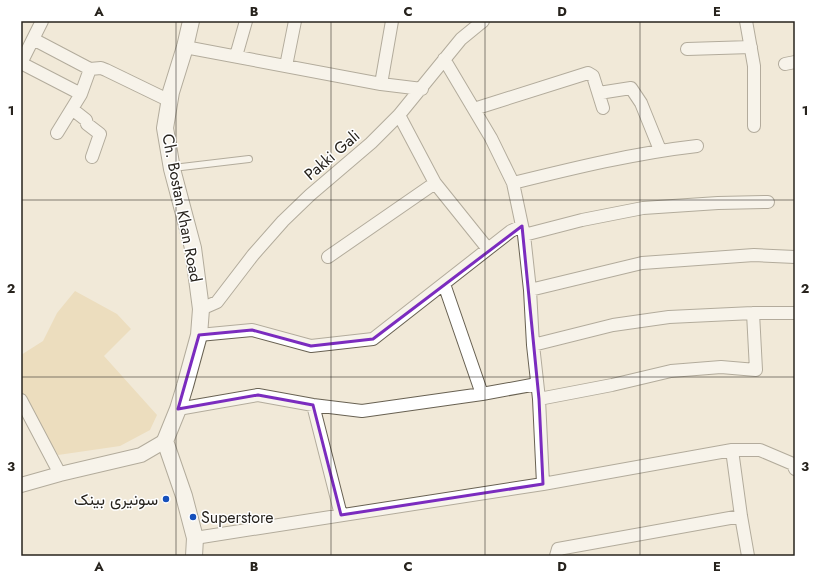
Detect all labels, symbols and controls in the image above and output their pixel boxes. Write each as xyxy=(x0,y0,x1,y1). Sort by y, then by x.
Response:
text: A xyxy=(93,2,104,21)
text: B xyxy=(250,2,259,21)
text: C xyxy=(403,2,413,21)
text: D xyxy=(557,2,567,21)
text: E xyxy=(713,2,721,21)
text: 1 xyxy=(8,101,14,120)
text: 1 xyxy=(802,101,808,120)
street label: Pakki Gali xyxy=(299,124,365,186)
street label: Ch. Bostan Khan Road xyxy=(156,132,208,284)
text: 2 xyxy=(7,279,15,298)
text: 2 xyxy=(801,279,809,298)
text: 3 xyxy=(7,457,15,476)
text: 3 xyxy=(801,457,809,476)
place label: سونیری بینک xyxy=(74,488,158,511)
marker: سونیری بینک xyxy=(161,494,171,504)
place label: Superstore xyxy=(201,506,274,529)
marker: Superstore xyxy=(188,512,198,522)
text: A xyxy=(93,557,104,576)
text: B xyxy=(250,557,259,576)
text: C xyxy=(403,557,413,576)
text: D xyxy=(557,557,567,576)
text: E xyxy=(713,557,721,576)

